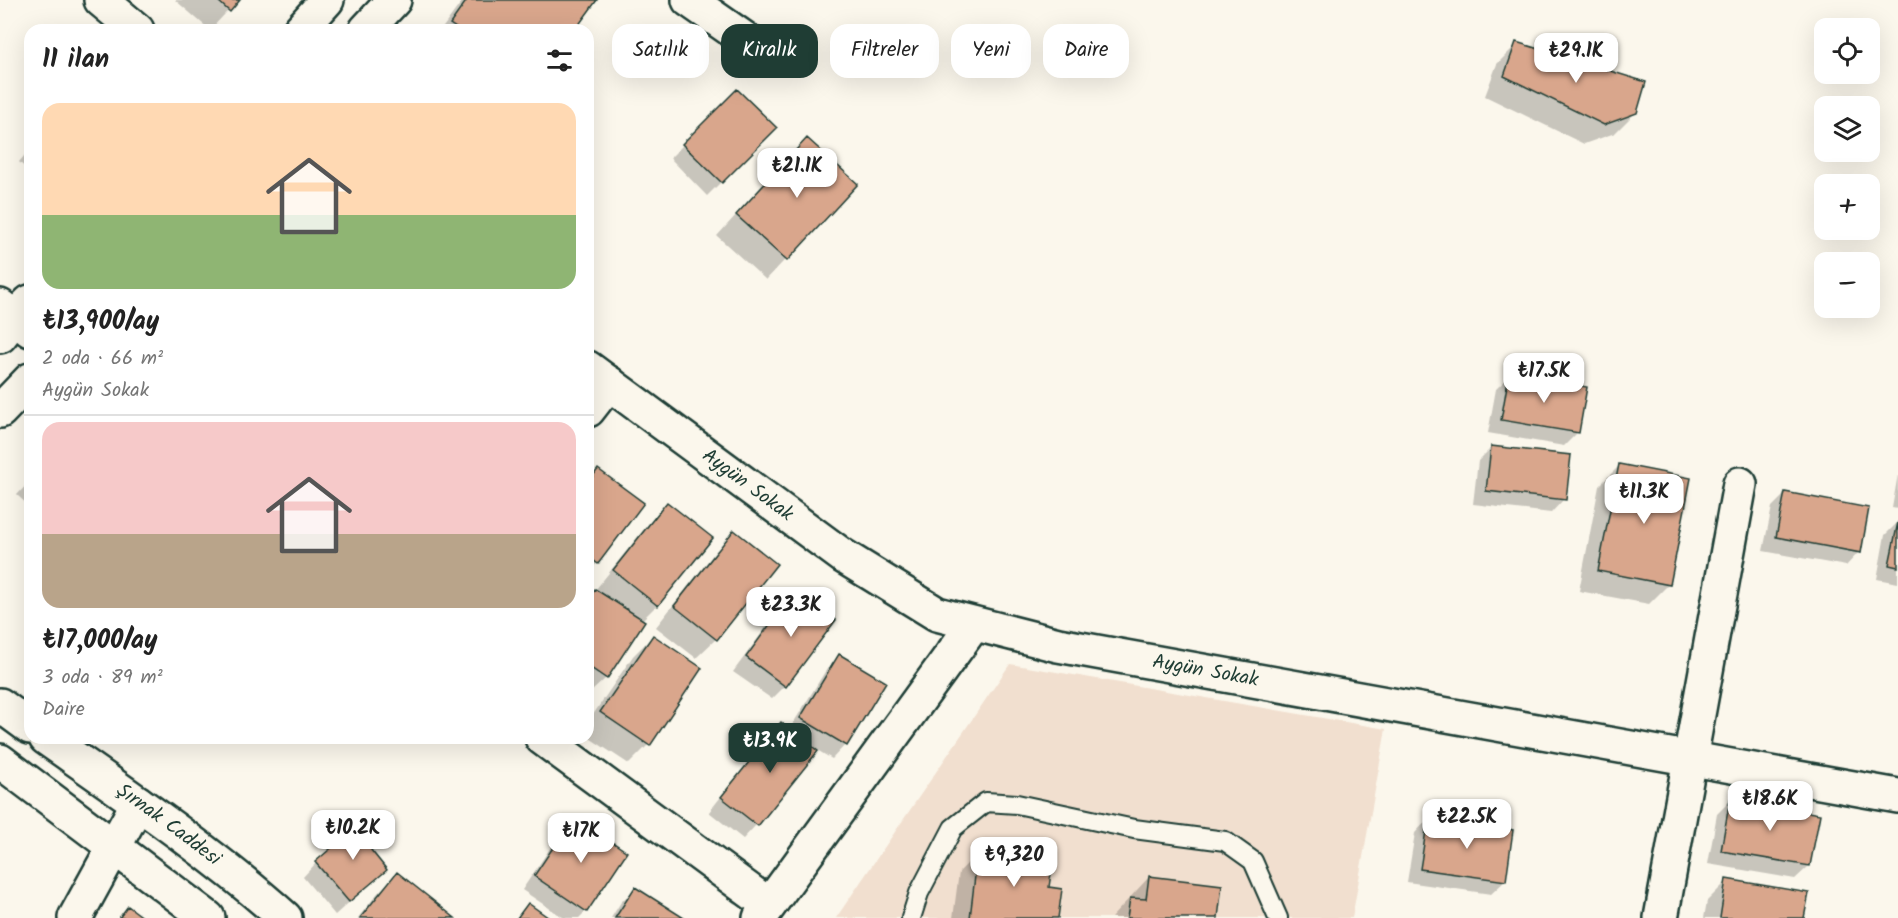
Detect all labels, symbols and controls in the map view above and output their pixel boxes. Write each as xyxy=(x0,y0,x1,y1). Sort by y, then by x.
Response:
map controls xyxy=(1814,18,1880,318)
button: locate xyxy=(1814,18,1880,84)
chip: Satılık xyxy=(612,24,709,78)
chip: Kiralık xyxy=(721,24,818,78)
chip: Filtreler xyxy=(830,24,939,78)
chip: Yeni xyxy=(951,24,1031,78)
chip: Daire xyxy=(1043,24,1129,78)
pin: ₺29.1K xyxy=(1527,33,1625,84)
text: ₺29.1K xyxy=(1548,36,1604,68)
text: 11 ilan xyxy=(42,39,109,81)
icon: filters xyxy=(543,44,576,77)
button: layers xyxy=(1814,96,1880,162)
icon: home xyxy=(255,142,363,250)
pin: ₺21.1K xyxy=(748,148,846,199)
text: ₺21.1K xyxy=(771,151,823,183)
button: + xyxy=(1814,174,1880,240)
button: − xyxy=(1814,252,1880,318)
text: ₺13,900/ay xyxy=(42,301,159,343)
text: 2 oda · 66 m² xyxy=(42,343,163,375)
pin: ₺17.5K xyxy=(1495,353,1593,404)
text: ₺17.5K xyxy=(1517,356,1571,388)
text: Aygün Sokak xyxy=(42,375,149,407)
street label: Aygün Sokak xyxy=(695,441,801,531)
icon: home xyxy=(255,461,363,569)
pin: ₺11.3K xyxy=(1595,474,1693,525)
text: ₺11.3K xyxy=(1619,477,1669,509)
pin: ₺23.3K xyxy=(742,587,840,638)
text: ₺23.3K xyxy=(760,590,822,622)
text: ₺17,000/ay xyxy=(42,620,157,662)
street label: Aygün Sokak xyxy=(1150,646,1262,697)
text: 3 oda · 89 m² xyxy=(42,662,163,694)
text: Daire xyxy=(42,694,85,726)
pin: ₺13.9K xyxy=(721,723,819,774)
text: ₺13.9K xyxy=(743,726,797,758)
street label: Şırnak Caddesi xyxy=(109,776,229,875)
pin: ₺18.6K xyxy=(1721,781,1819,832)
text: ₺18.6K xyxy=(1742,784,1798,816)
pin: ₺22.5K xyxy=(1418,799,1516,850)
text: ₺22.5K xyxy=(1436,802,1498,834)
pin: ₺10.2K xyxy=(304,810,402,861)
text: ₺10.2K xyxy=(325,813,381,845)
pin: ₺17K xyxy=(545,813,617,864)
text: ₺17K xyxy=(562,816,600,848)
pin: ₺9,320 xyxy=(965,837,1063,888)
text: ₺9,320 xyxy=(984,840,1044,872)

